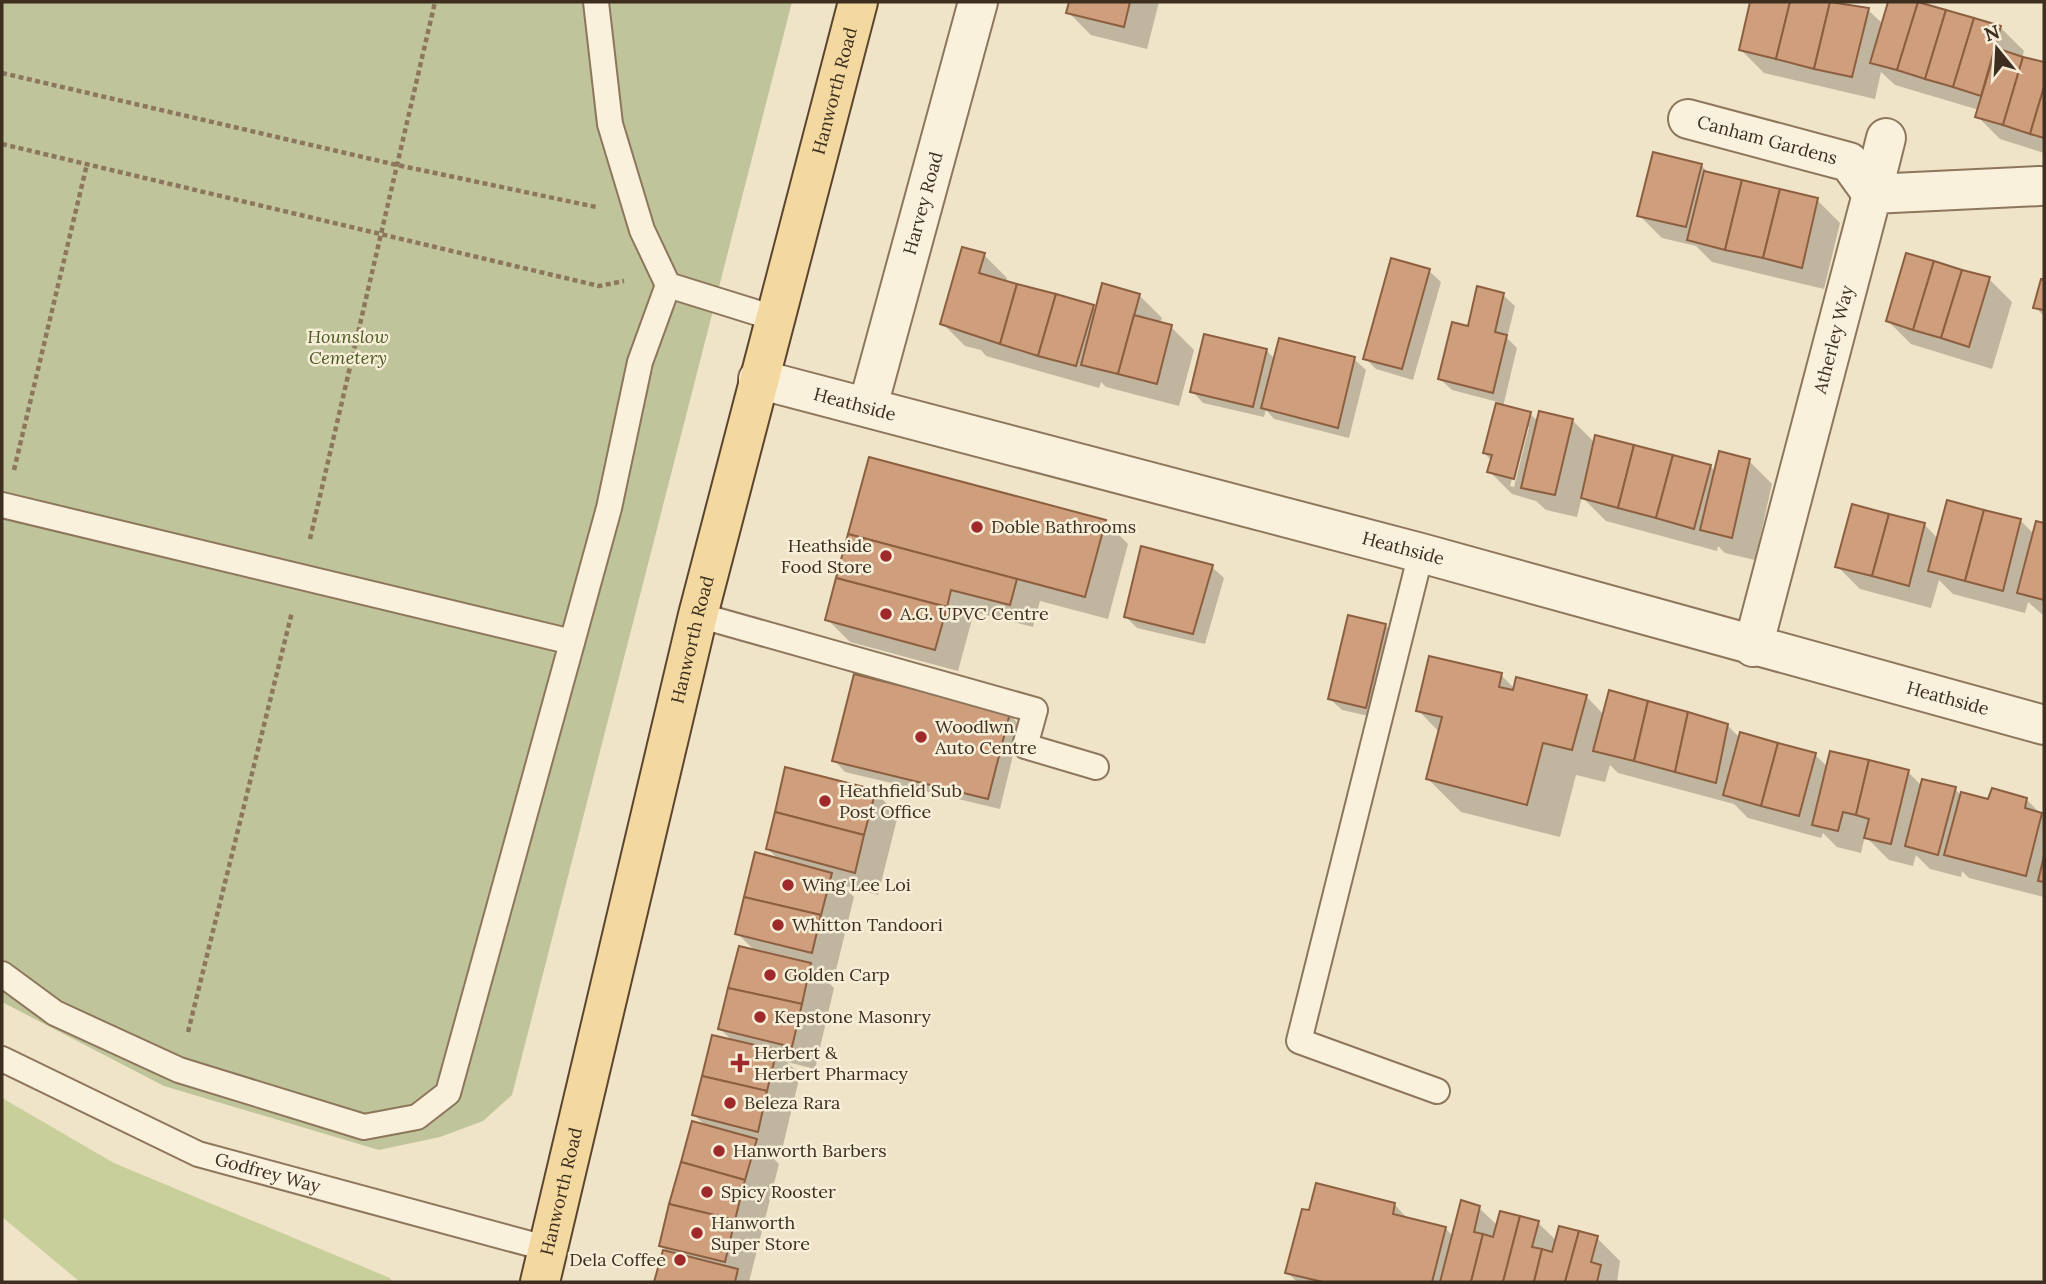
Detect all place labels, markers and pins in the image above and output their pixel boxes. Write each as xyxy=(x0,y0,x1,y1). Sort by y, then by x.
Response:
place label: Doble Bathrooms xyxy=(991,515,1136,538)
marker: Doble Bathrooms xyxy=(969,519,985,535)
place label: Heathside Food Store xyxy=(781,534,872,578)
marker: Heathside Food Store xyxy=(878,548,894,564)
place label: A.G. UPVC Centre xyxy=(899,602,1049,625)
marker: A.G. UPVC Centre xyxy=(878,606,894,622)
place label: Woodlwn Auto Centre xyxy=(934,715,1037,759)
marker: Woodlwn Auto Centre xyxy=(913,729,929,745)
place label: Heathfield Sub Post Office xyxy=(839,779,962,823)
marker: Heathfield Sub Post Office xyxy=(817,793,833,809)
place label: Wing Lee Loi xyxy=(802,873,911,896)
marker: Wing Lee Loi xyxy=(780,877,796,893)
place label: Whitton Tandoori xyxy=(792,913,943,936)
marker: Whitton Tandoori xyxy=(770,917,786,933)
place label: Golden Carp xyxy=(784,963,890,986)
marker: Golden Carp xyxy=(762,967,778,983)
place label: Kepstone Masonry xyxy=(774,1005,931,1028)
marker: Kepstone Masonry xyxy=(752,1009,768,1025)
place label: Herbert & Herbert Pharmacy xyxy=(754,1041,909,1085)
marker: Herbert & Herbert Pharmacy xyxy=(732,1055,748,1071)
place label: Beleza Rara xyxy=(744,1091,840,1114)
marker: Beleza Rara xyxy=(722,1095,738,1111)
place label: Hanworth Barbers xyxy=(733,1139,887,1162)
marker: Hanworth Barbers xyxy=(711,1143,727,1159)
place label: Spicy Rooster xyxy=(721,1180,836,1203)
marker: Spicy Rooster xyxy=(699,1184,715,1200)
place label: Hanworth Super Store xyxy=(711,1211,810,1255)
marker: Hanworth Super Store xyxy=(689,1225,705,1241)
place label: Dela Coffee xyxy=(569,1248,666,1271)
marker: Dela Coffee xyxy=(672,1252,688,1268)

